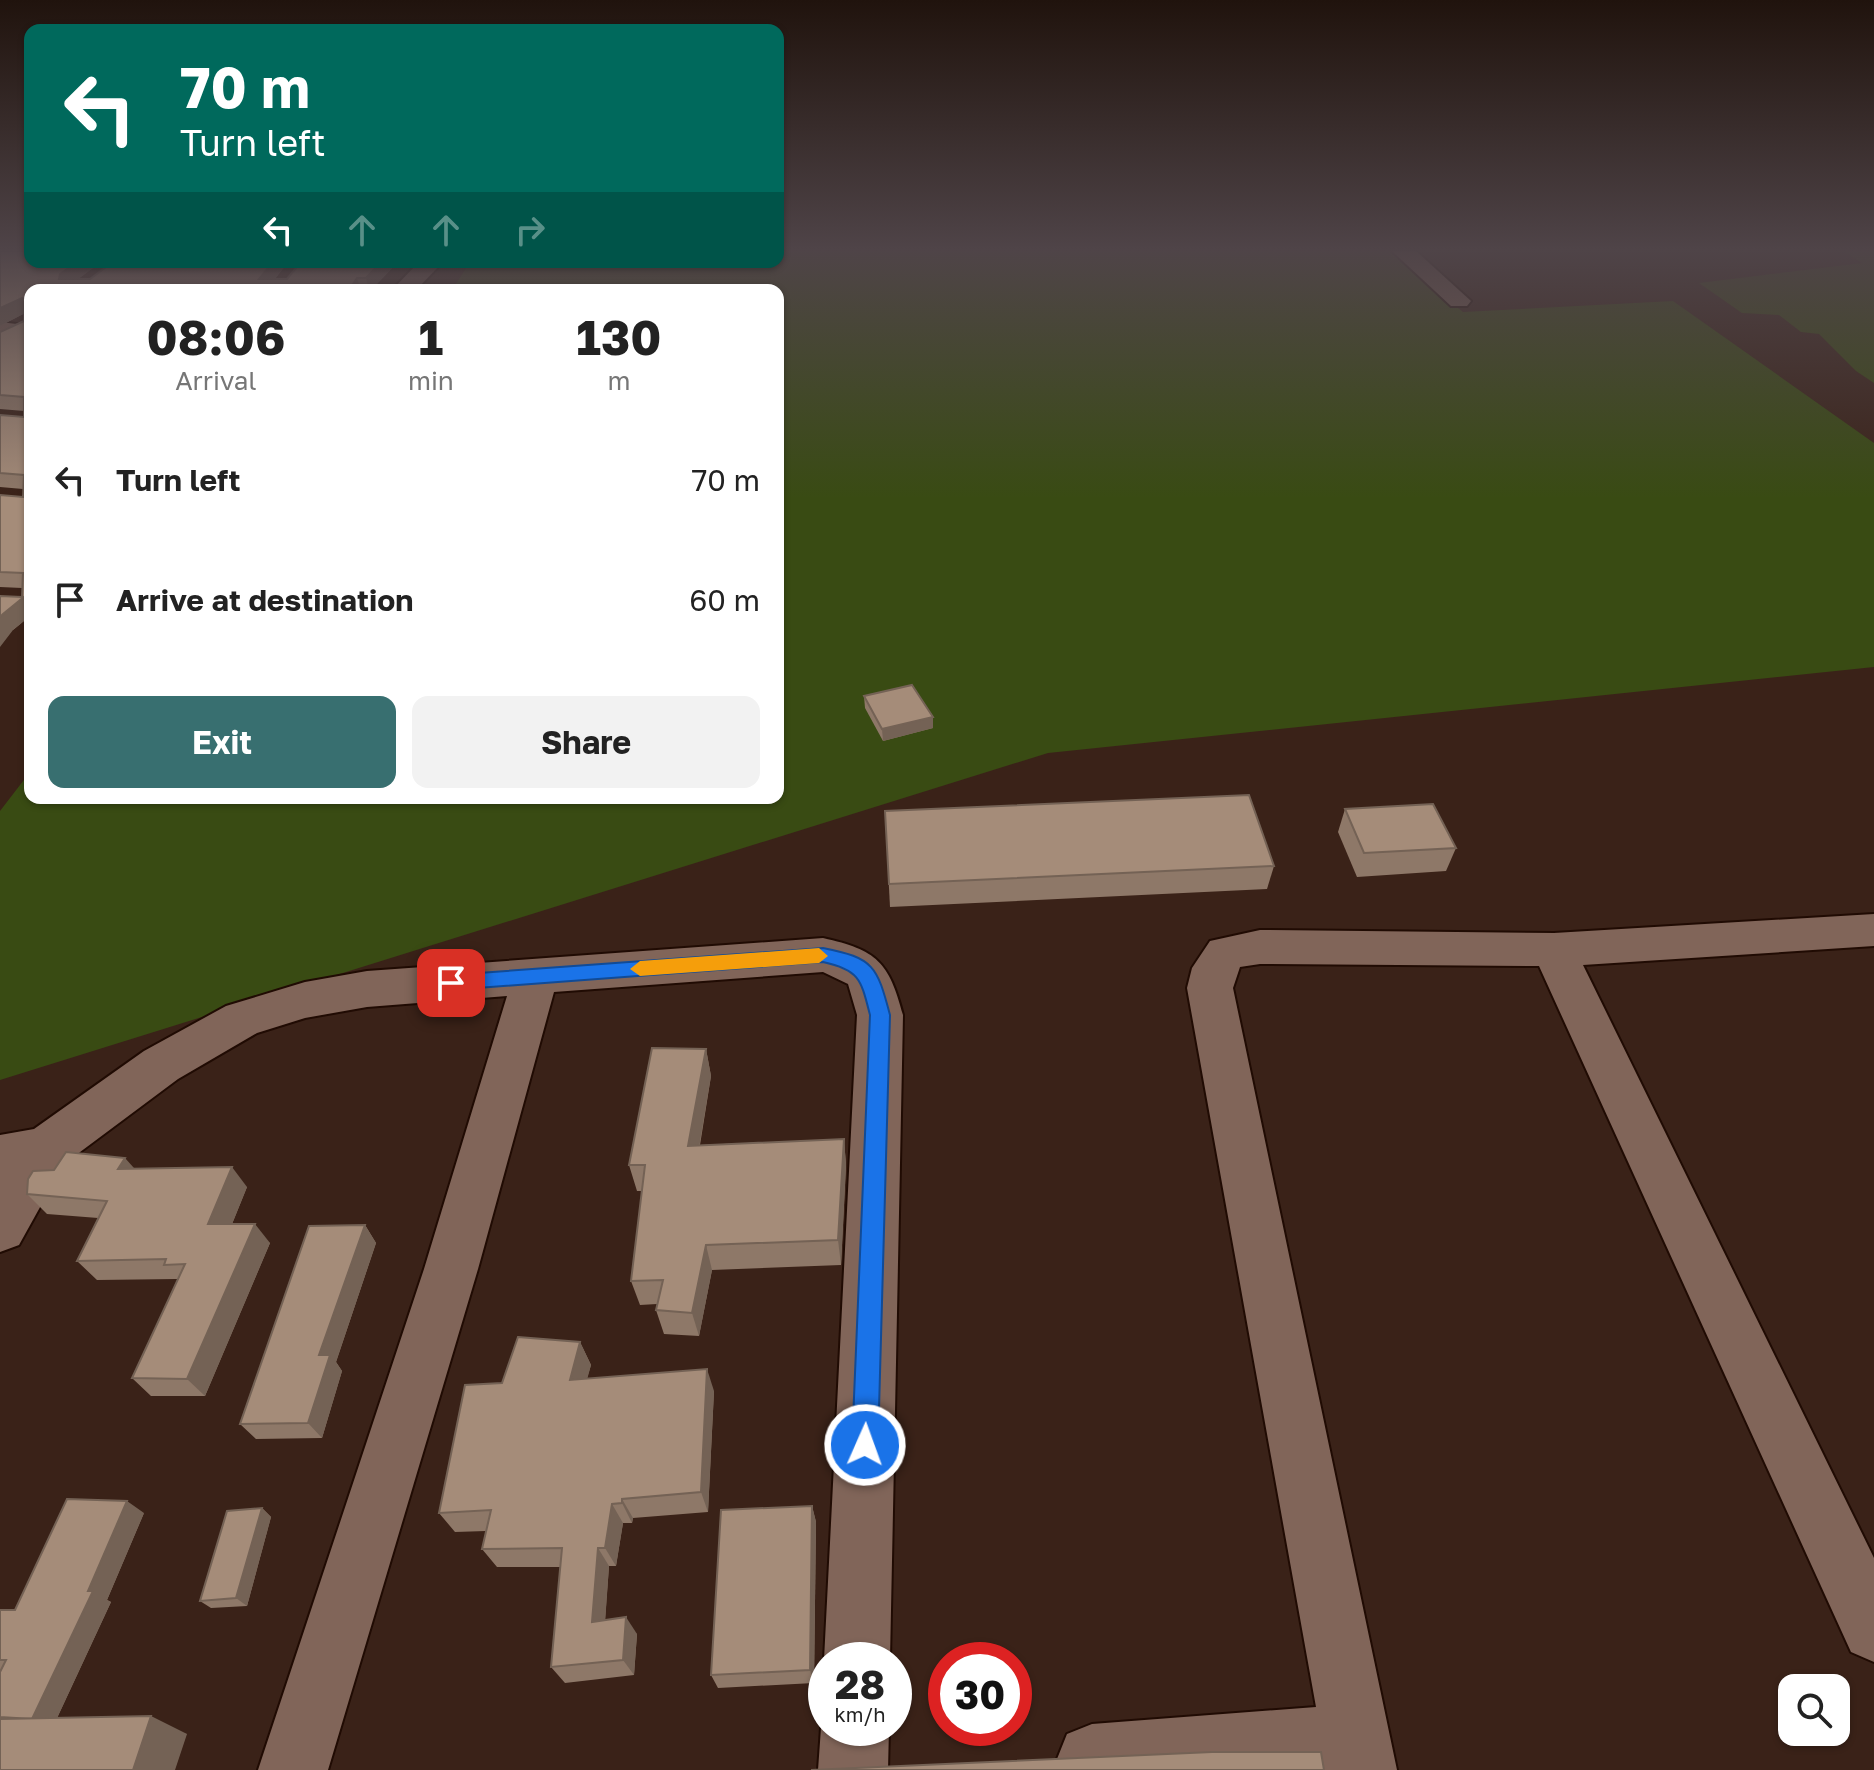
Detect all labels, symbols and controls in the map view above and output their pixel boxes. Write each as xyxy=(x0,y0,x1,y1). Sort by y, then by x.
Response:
text: 70 m xyxy=(180,53,310,120)
icon: left xyxy=(48,56,152,160)
text: Turn left xyxy=(180,121,326,164)
icon: left xyxy=(256,208,300,252)
icon: ahead xyxy=(340,208,384,252)
icon: ahead xyxy=(424,208,468,252)
icon: right xyxy=(508,208,552,252)
text: 08:06 xyxy=(146,308,285,366)
text: 1 xyxy=(418,308,443,366)
text: 130 xyxy=(576,308,662,366)
text: Arrival xyxy=(175,365,257,396)
text: min xyxy=(408,365,454,396)
text: m xyxy=(607,365,630,396)
icon: left xyxy=(48,458,92,502)
text: Turn left xyxy=(116,462,241,498)
text: 70 m xyxy=(691,462,760,498)
icon: arrive xyxy=(48,578,92,622)
text: Arrive at destination xyxy=(116,582,413,618)
text: 60 m xyxy=(689,582,760,618)
button: Exit xyxy=(48,696,396,788)
button: Share xyxy=(412,696,760,788)
pin xyxy=(417,949,485,1017)
icon: arrive xyxy=(429,961,473,1005)
position arrow xyxy=(823,1403,907,1487)
speed limit sign: 30 xyxy=(928,1642,1032,1746)
text: 28 xyxy=(835,1660,885,1708)
map controls xyxy=(1778,1674,1850,1746)
button: search xyxy=(1778,1674,1850,1746)
text: km/h xyxy=(835,1702,885,1726)

